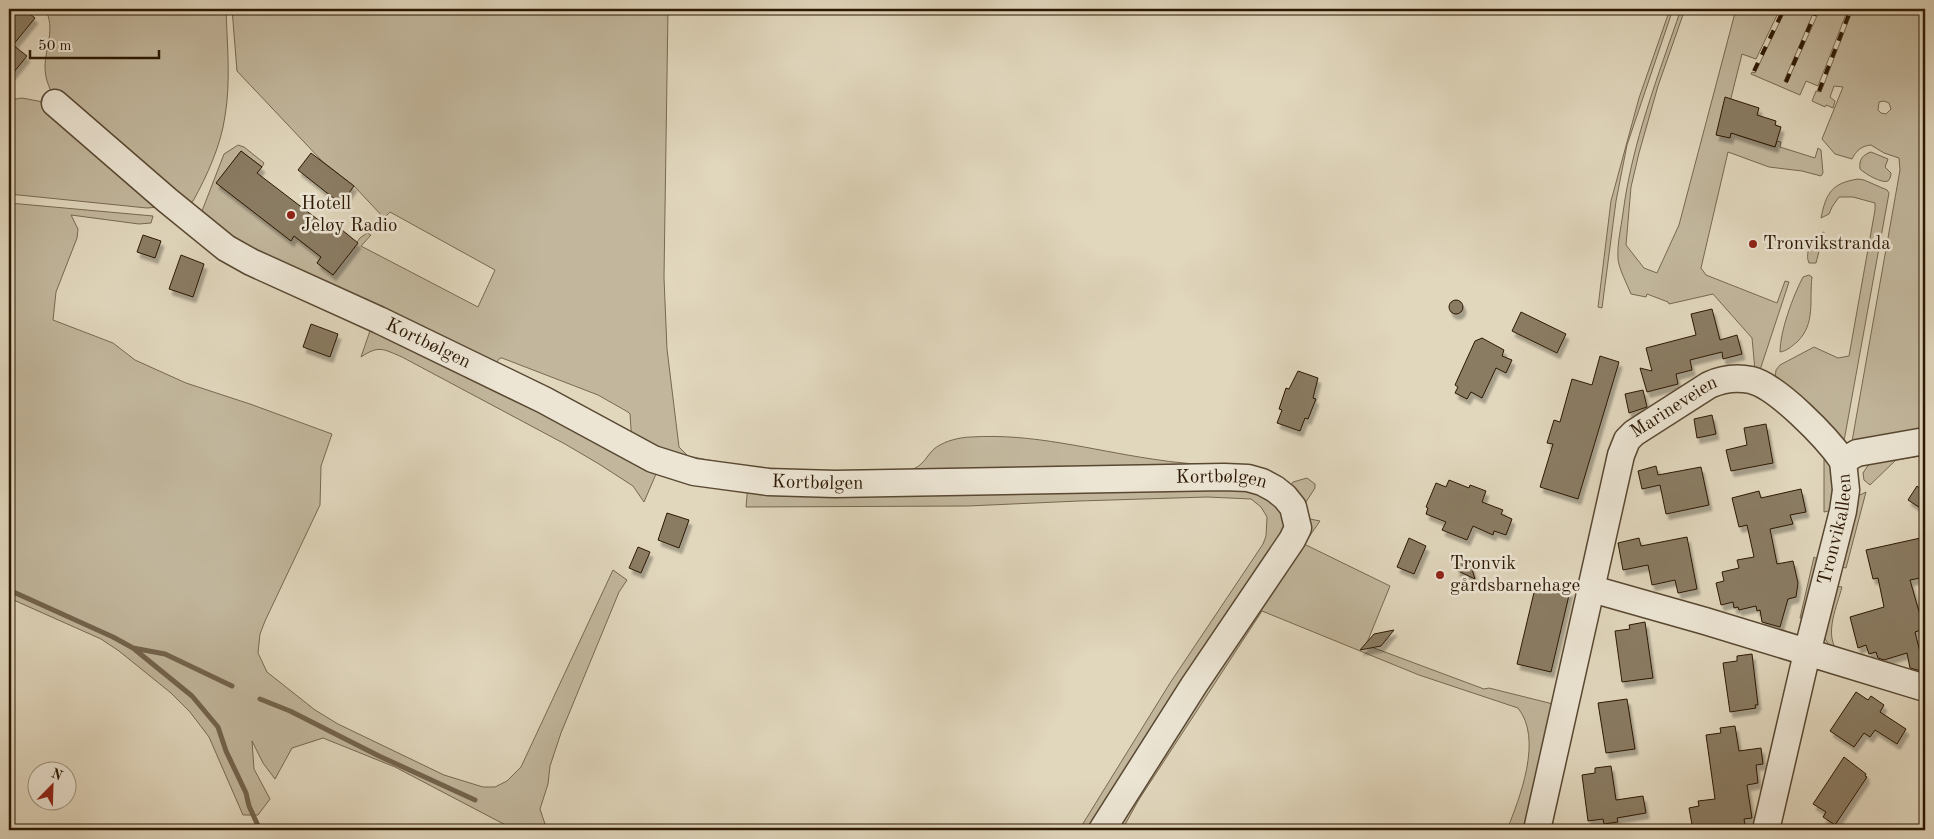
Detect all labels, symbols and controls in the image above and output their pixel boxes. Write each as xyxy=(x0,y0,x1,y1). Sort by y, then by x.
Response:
scale bar xyxy=(30,28,159,60)
text: 50 m xyxy=(38,39,72,54)
place label: Hotell Jeløy Radio xyxy=(301,195,397,236)
marker: Hotell Jeløy Radio xyxy=(285,209,297,221)
place label: Tronvikstranda xyxy=(1763,235,1891,254)
marker: Tronvikstranda xyxy=(1747,238,1759,250)
street label: Kortbølgen xyxy=(383,315,474,372)
street label: Marineveien xyxy=(1627,373,1720,442)
street label: Kortbølgen xyxy=(1175,467,1269,492)
street label: Kortbølgen xyxy=(771,473,864,494)
street label: Tronvikalleen xyxy=(1815,473,1856,587)
place label: Tronvik gårdsbarnehage xyxy=(1450,555,1580,596)
marker: Tronvik gårdsbarnehage xyxy=(1434,569,1446,581)
north arrow xyxy=(28,762,78,812)
text: N xyxy=(49,766,65,784)

